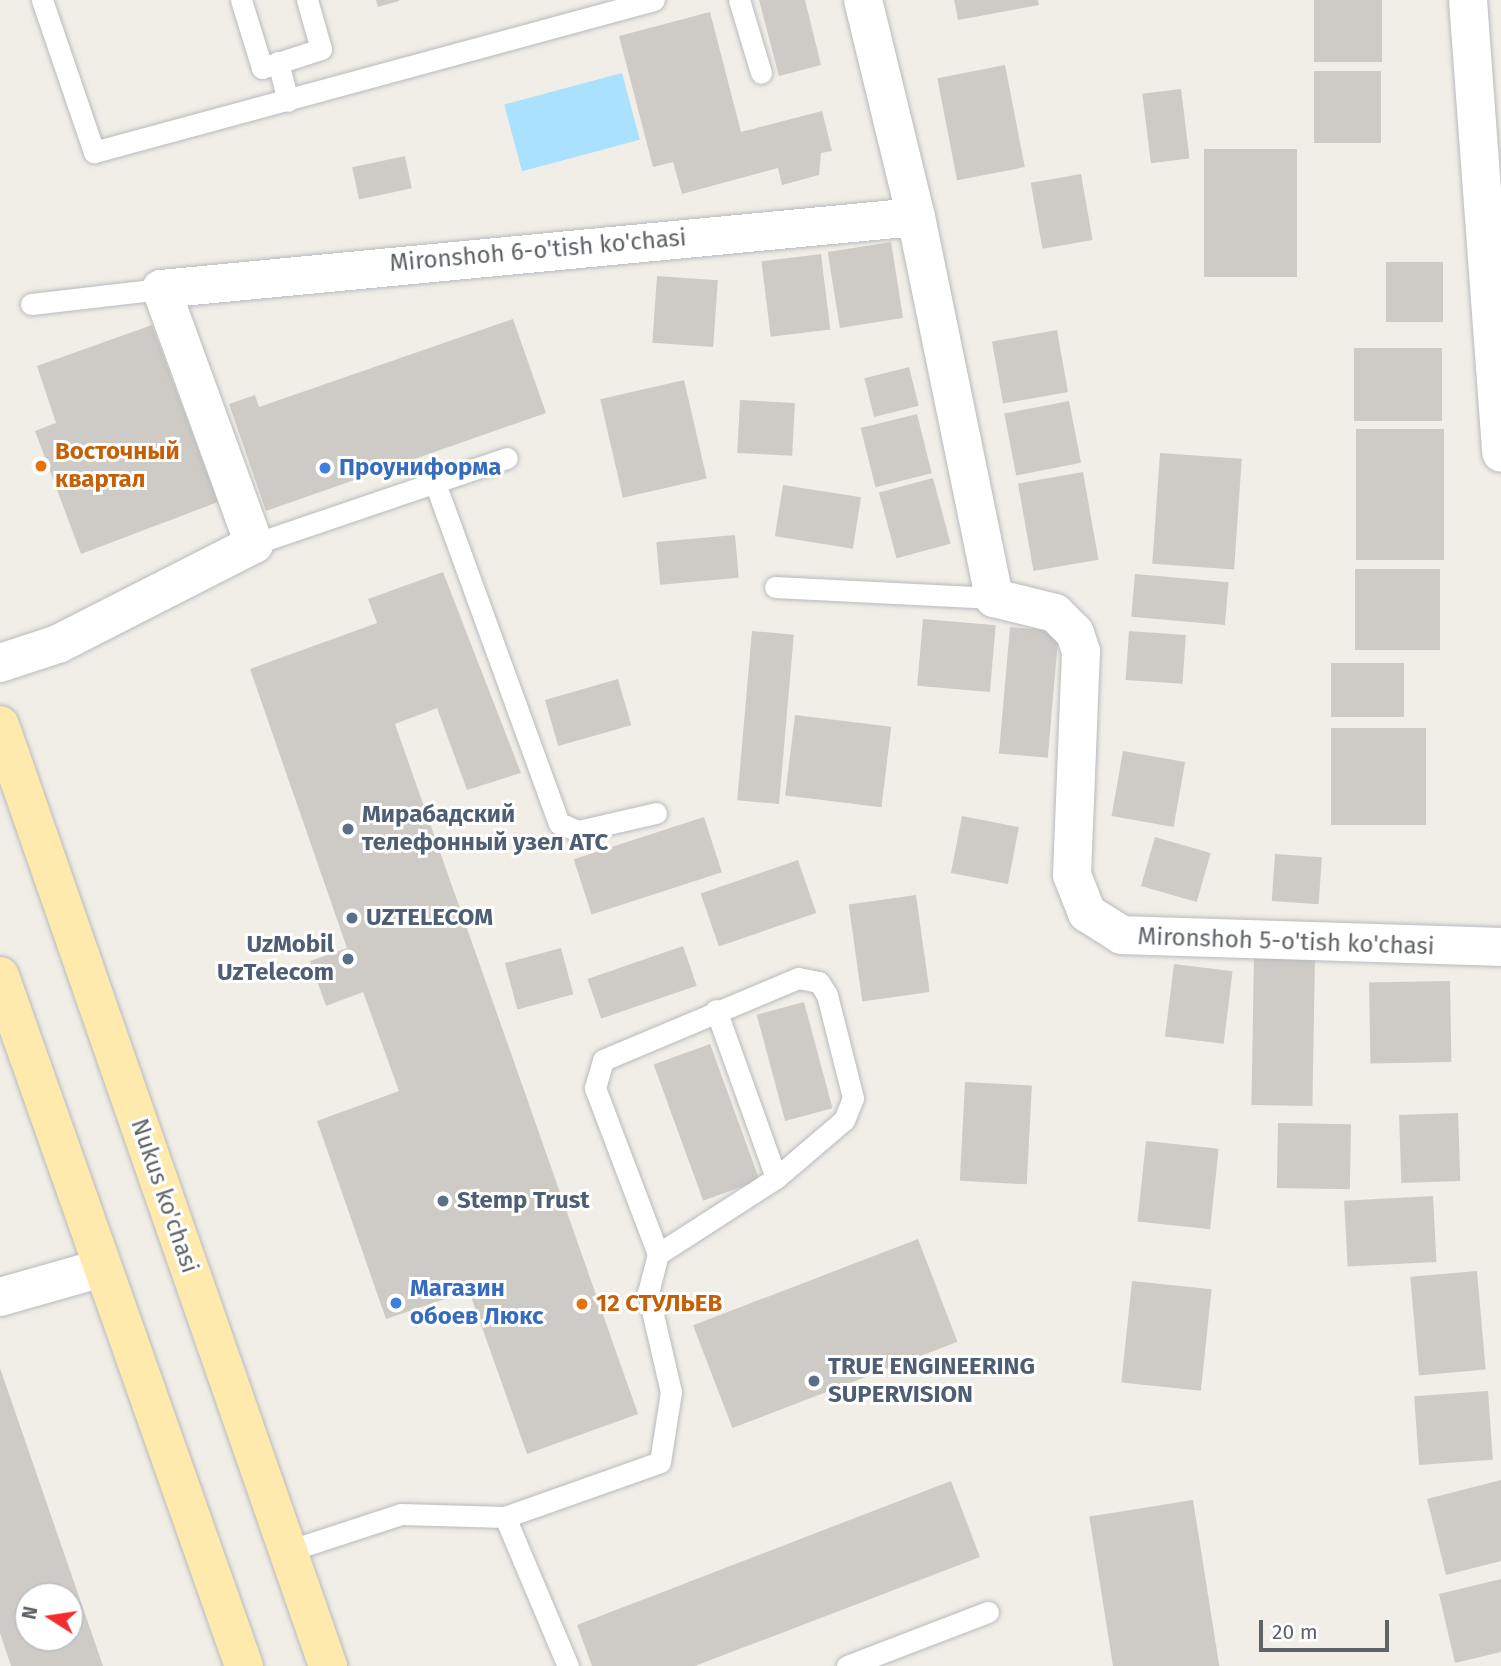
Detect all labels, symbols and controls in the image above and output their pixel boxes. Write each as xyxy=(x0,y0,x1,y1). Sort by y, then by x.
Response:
street label: Mironshoh 6-o'tish ko'chasi xyxy=(388,224,688,278)
place label: Восточный квартал xyxy=(55,438,180,494)
place label: Проуниформа xyxy=(339,454,502,482)
marker: Восточный квартал xyxy=(33,458,49,474)
marker: Проуниформа xyxy=(317,460,333,476)
place label: Мирабадский телефонный узел АТС xyxy=(362,801,608,857)
marker: Мирабадский телефонный узел АТС xyxy=(340,821,356,837)
place label: UZTELECOM xyxy=(366,904,493,932)
marker: UZTELECOM xyxy=(344,910,360,926)
street label: Mironshoh 5-o'tish ko'chasi xyxy=(1137,922,1435,962)
place label: UzMobil UzTelecom xyxy=(217,931,334,987)
marker: UzMobil UzTelecom xyxy=(340,951,356,967)
street label: Nukus ko'chasi xyxy=(124,1115,204,1277)
place label: Stemp Trust xyxy=(457,1187,590,1215)
marker: Stemp Trust xyxy=(435,1193,451,1209)
place label: Магазин обоев Люкс xyxy=(410,1275,544,1331)
place label: 12 СТУЛЬЕВ xyxy=(596,1290,722,1318)
marker: Магазин обоев Люкс xyxy=(388,1295,404,1311)
marker: 12 СТУЛЬЕВ xyxy=(574,1296,590,1312)
place label: TRUE ENGINEERING SUPERVISION xyxy=(828,1353,1035,1409)
marker: TRUE ENGINEERING SUPERVISION xyxy=(806,1373,822,1389)
north arrow xyxy=(14,1582,84,1652)
text: N xyxy=(17,1604,42,1622)
scale bar xyxy=(1263,1606,1392,1650)
text: 20 m xyxy=(1272,1619,1318,1645)

